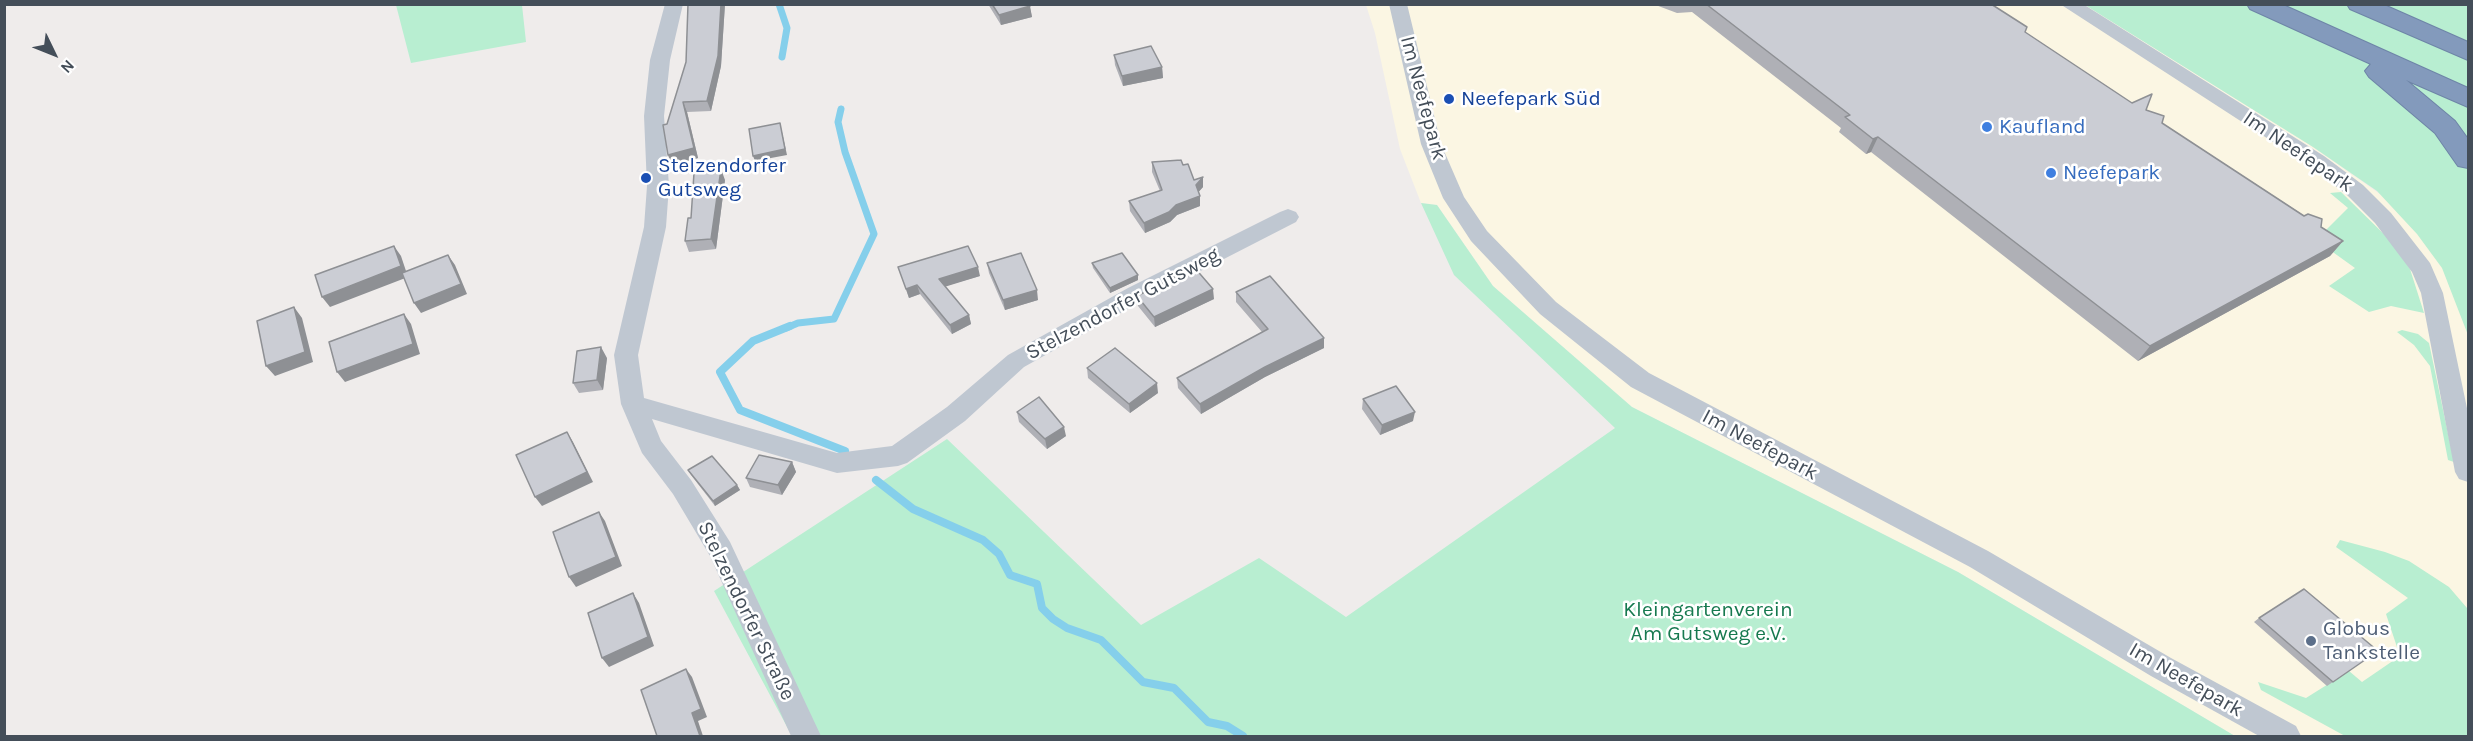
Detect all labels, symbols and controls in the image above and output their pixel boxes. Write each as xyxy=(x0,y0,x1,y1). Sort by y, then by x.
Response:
north arrow xyxy=(24,24,84,84)
street label: Im Neefepark xyxy=(1394,33,1452,163)
text: N xyxy=(57,56,78,77)
place label: Neefepark Süd xyxy=(1461,86,1601,112)
marker: Neefepark Süd xyxy=(1442,92,1456,106)
street label: Im Neefepark xyxy=(2238,106,2358,198)
place label: Kaufland xyxy=(1999,114,2086,140)
marker: Kaufland xyxy=(1980,120,1994,134)
place label: Stelzendorfer Gutsweg xyxy=(658,153,786,203)
place label: Neefepark xyxy=(2063,160,2160,186)
marker: Neefepark xyxy=(2044,166,2058,180)
marker: Stelzendorfer Gutsweg xyxy=(639,171,653,185)
street label: Stelzendorfer Gutsweg xyxy=(1022,242,1224,366)
street label: Im Neefepark xyxy=(1698,404,1822,486)
street label: Stelzendorfer Straße xyxy=(692,517,800,705)
park label: Kleingartenverein Am Gutsweg e.V. xyxy=(1623,597,1793,647)
place label: Globus Tankstelle xyxy=(2323,616,2420,666)
marker: Globus Tankstelle xyxy=(2304,634,2318,648)
street label: Im Neefepark xyxy=(2124,637,2248,723)

